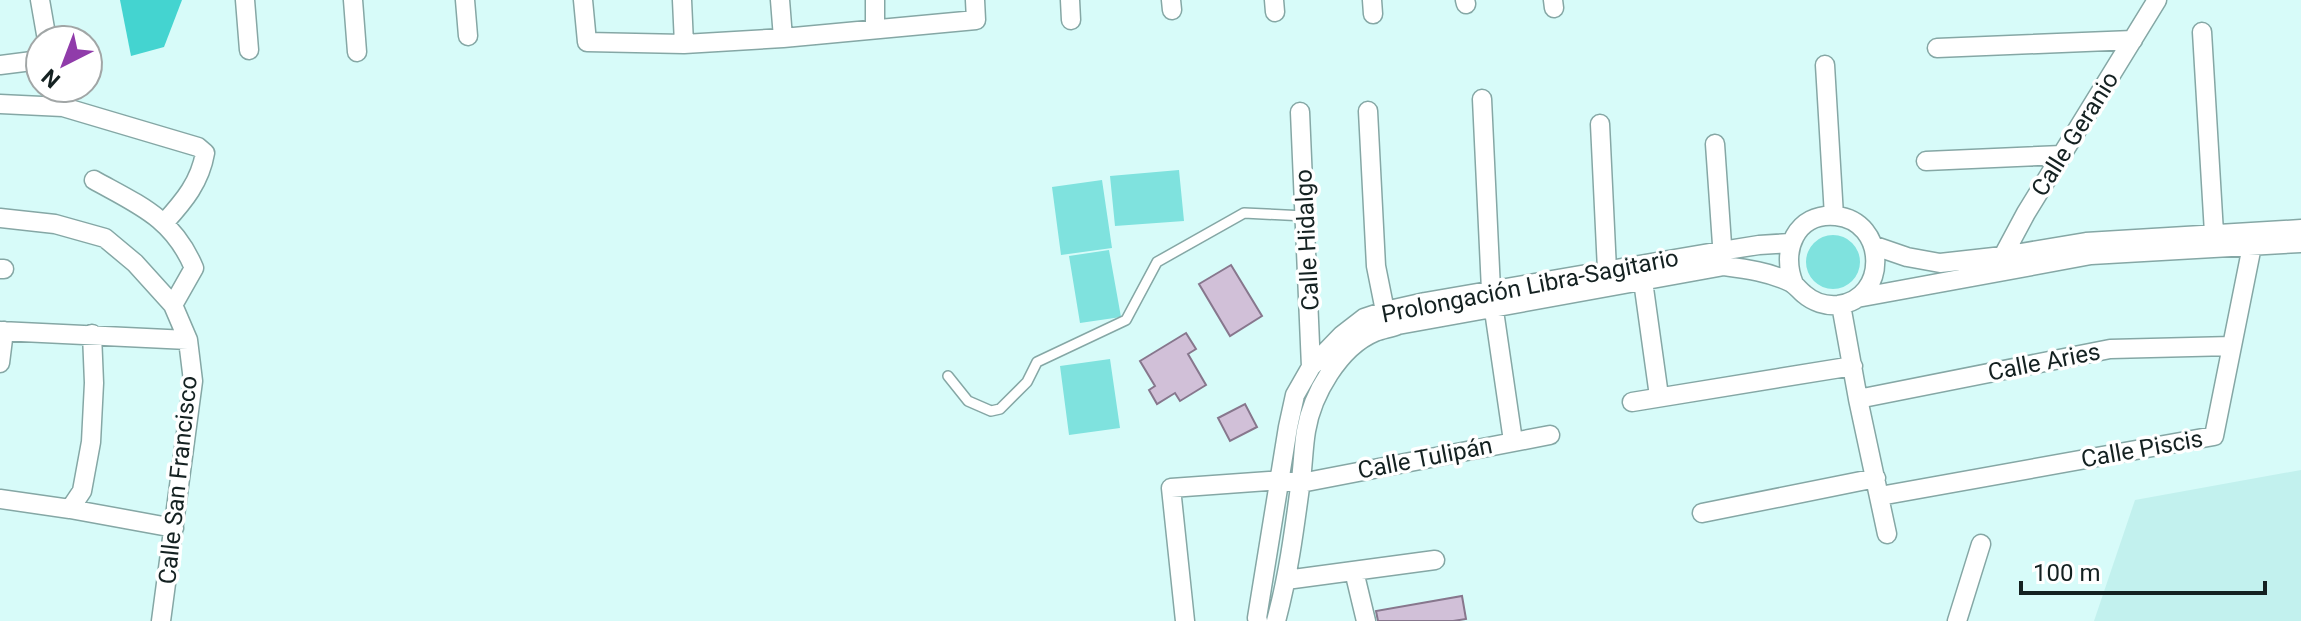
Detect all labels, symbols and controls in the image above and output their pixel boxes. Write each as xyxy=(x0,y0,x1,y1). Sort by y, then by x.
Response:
north arrow xyxy=(24,24,104,104)
text: N xyxy=(37,64,65,93)
street label: Calle Geranio xyxy=(2026,67,2124,201)
street label: Calle Hidalgo xyxy=(1289,169,1325,311)
street label: Prolongación Libra-Sagitario xyxy=(1379,243,1681,329)
street label: Calle Aries xyxy=(1985,337,2103,387)
street label: Calle San Francisco xyxy=(153,374,203,586)
street label: Calle Piscis xyxy=(2079,425,2205,473)
street label: Calle Tulipán xyxy=(1355,431,1495,485)
scale bar xyxy=(2021,545,2265,595)
text: 100 m xyxy=(2033,559,2100,587)

